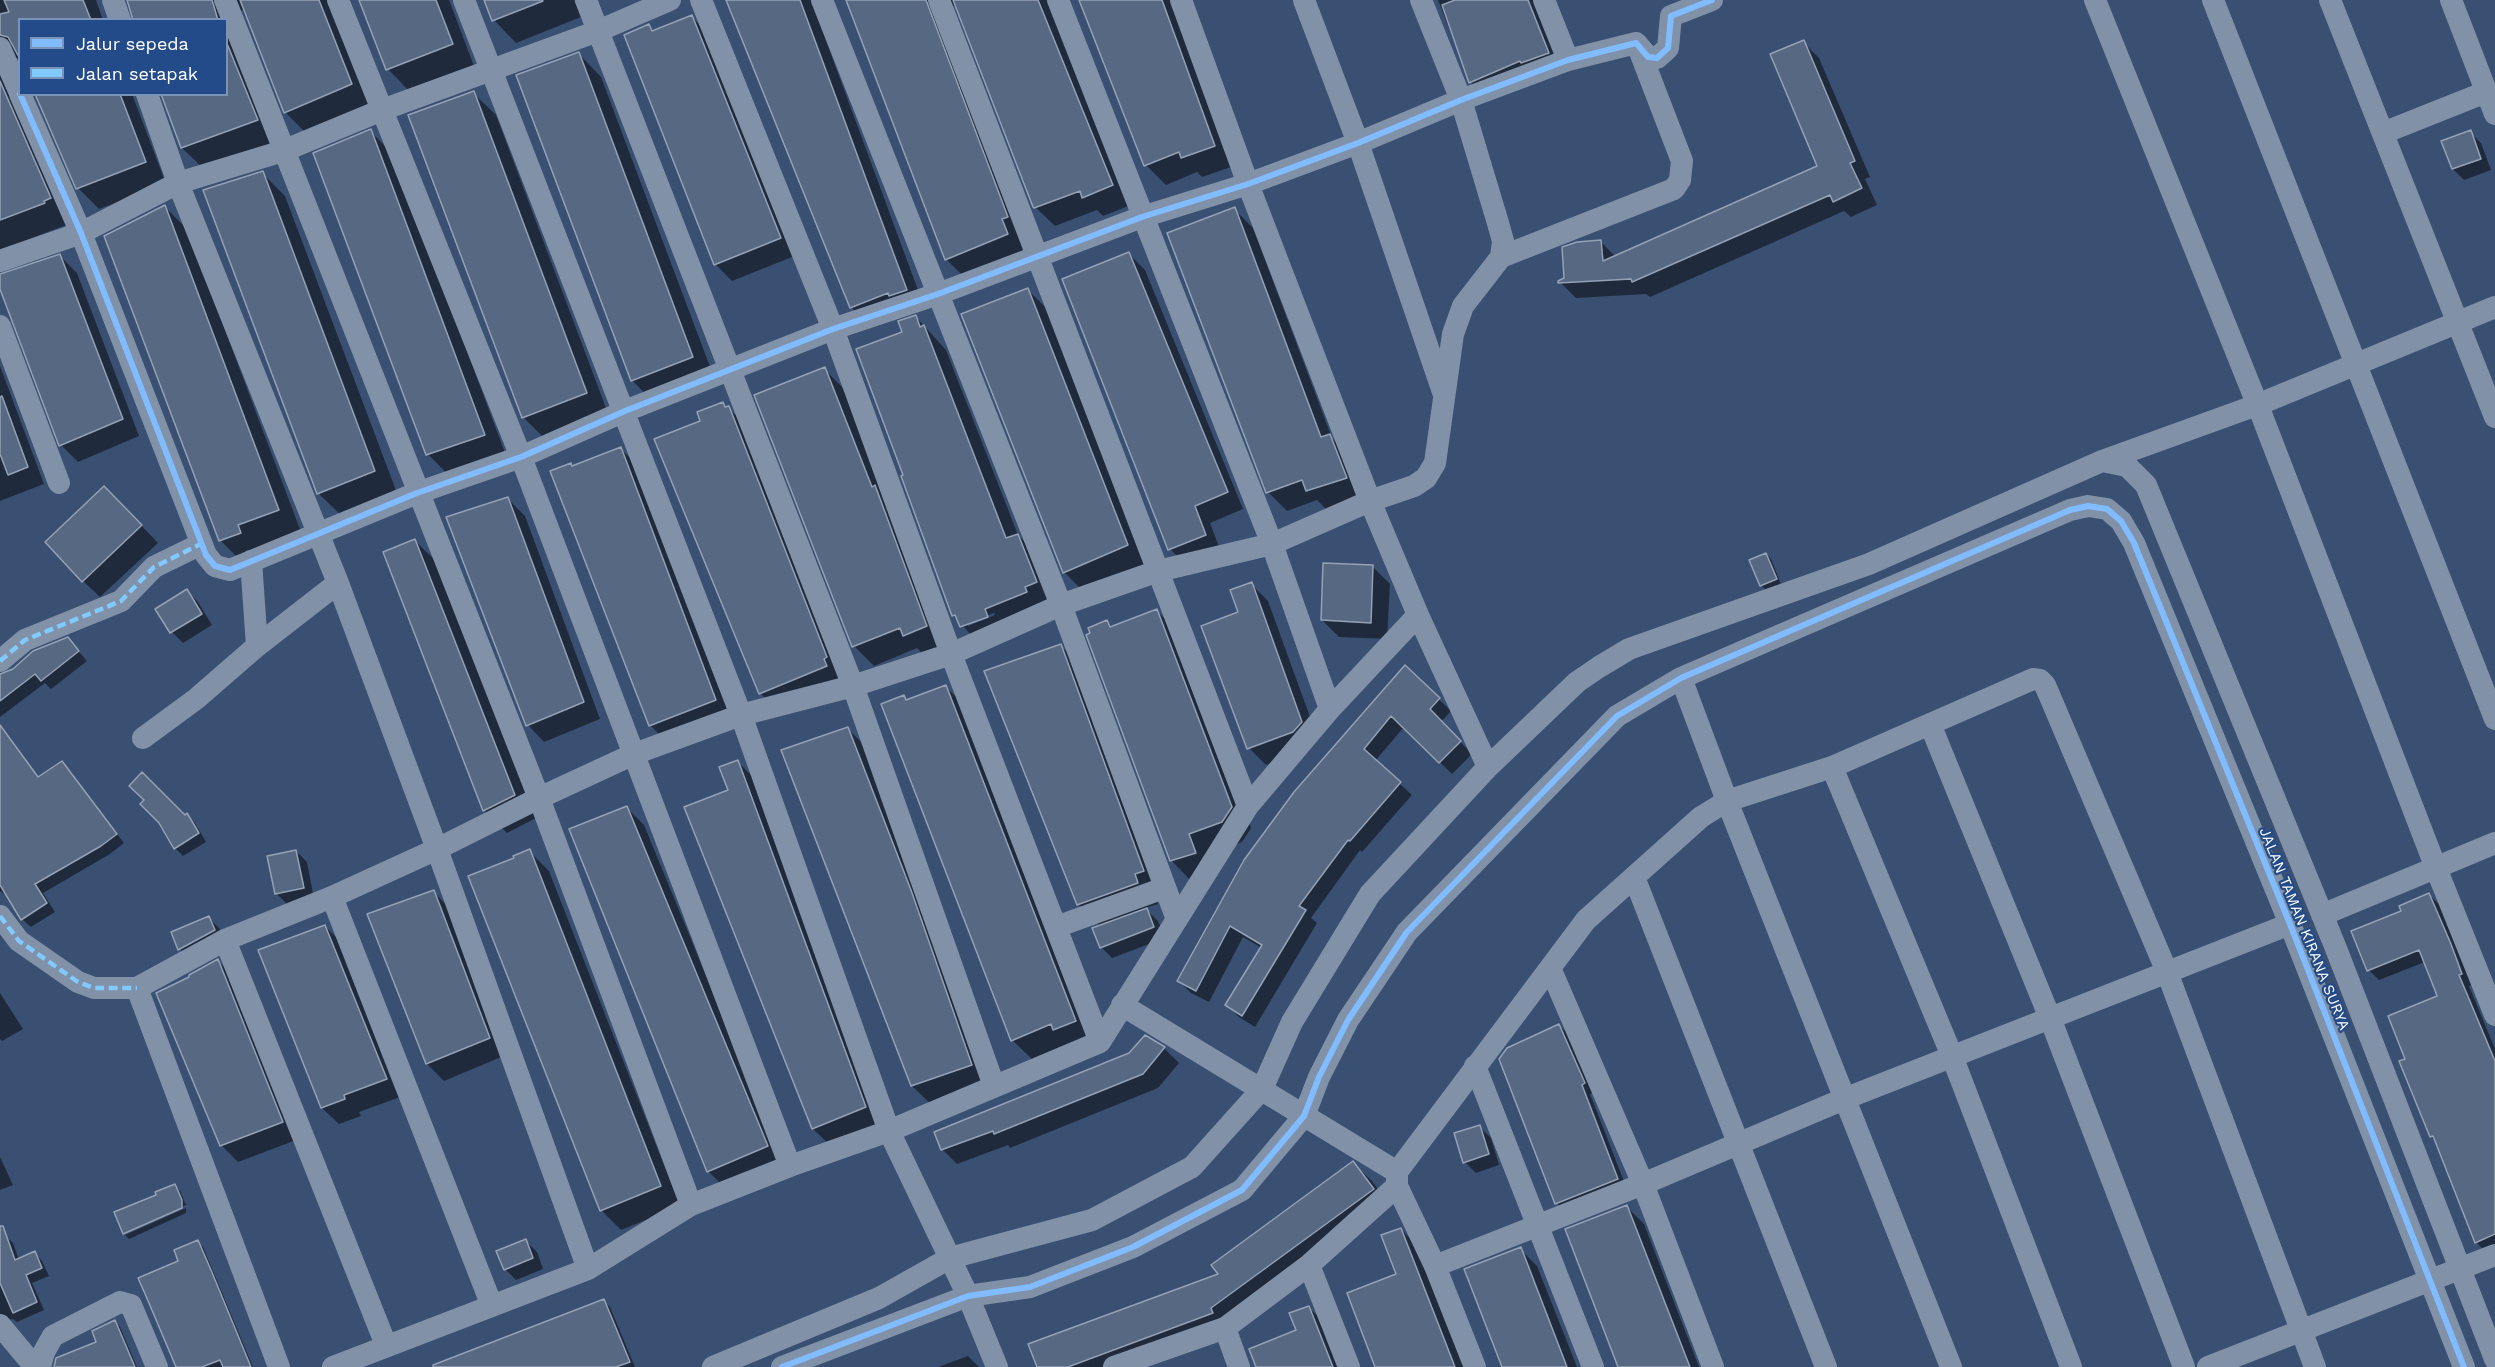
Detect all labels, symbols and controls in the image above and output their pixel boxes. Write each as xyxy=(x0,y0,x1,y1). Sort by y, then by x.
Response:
legend xyxy=(18,18,228,96)
text: Jalur sepeda xyxy=(76,33,189,54)
text: Jalan setapak xyxy=(76,63,198,84)
street label: JALAN TAMAN KIRANA SURYA xyxy=(2255,825,2353,1033)

